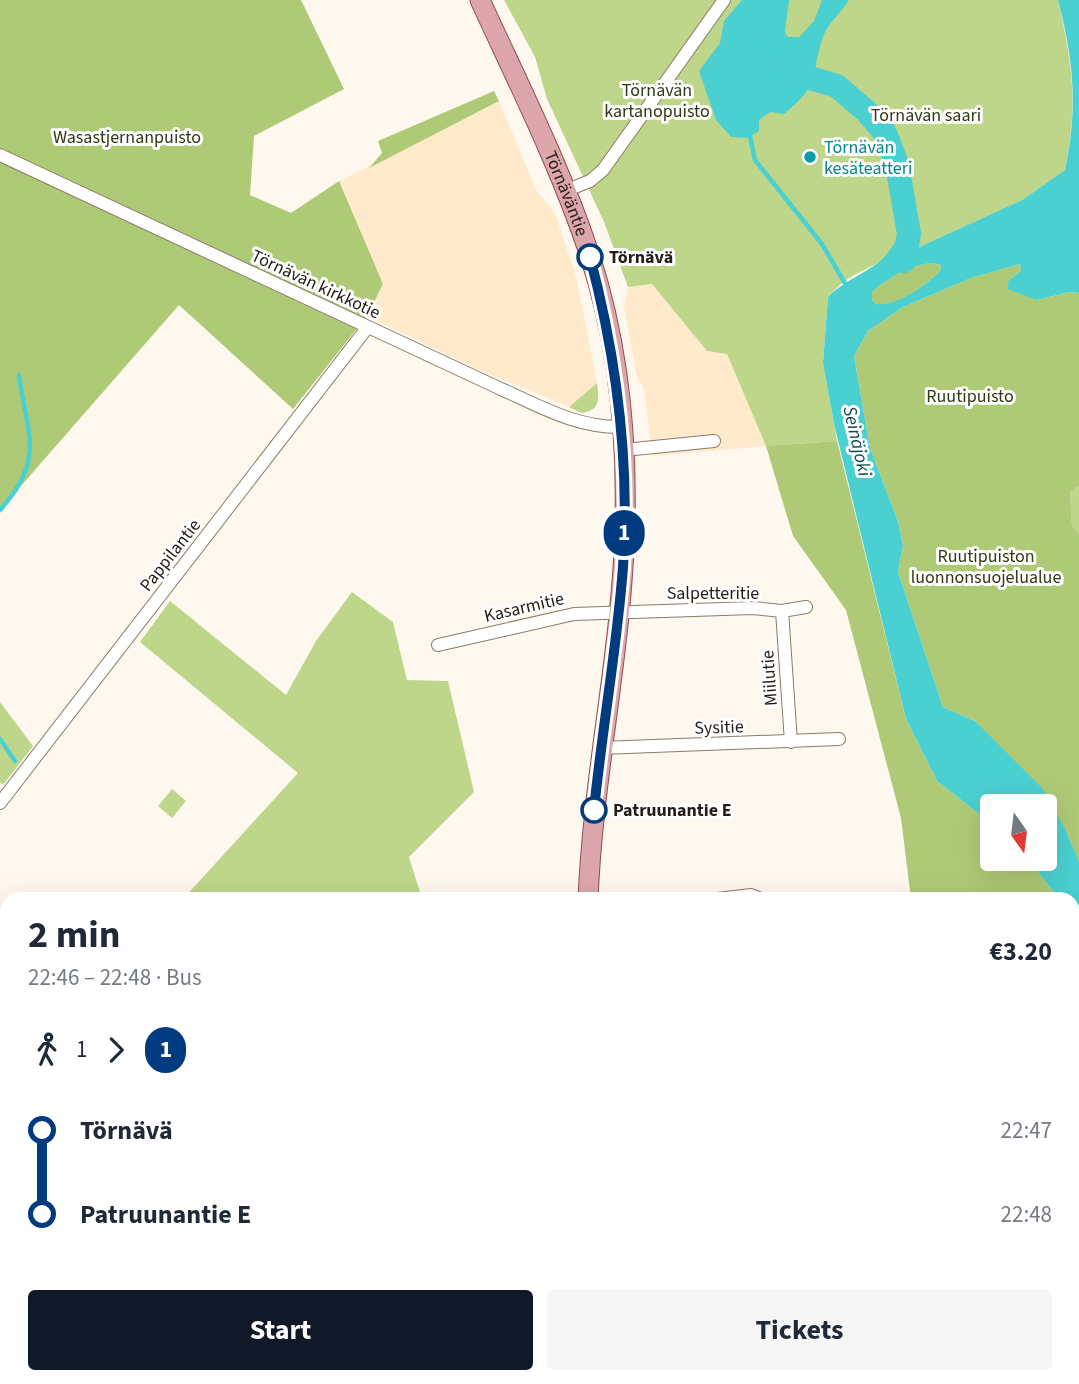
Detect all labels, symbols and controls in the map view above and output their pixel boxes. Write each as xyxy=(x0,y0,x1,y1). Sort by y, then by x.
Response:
park label: Törnävän kartanopuisto xyxy=(604,78,710,124)
park label: Törnävän saari xyxy=(871,103,981,128)
park label: Wasastjernanpuisto xyxy=(53,125,201,150)
place label: Törnävän kesäteatteri xyxy=(824,135,912,181)
street label: Törnäväntie xyxy=(538,147,594,240)
marker: Törnävän kesäteatteri xyxy=(802,149,818,165)
street label: Törnävän kirkkotie xyxy=(247,244,385,325)
marker: Törnävä xyxy=(577,244,603,270)
place label: Törnävä xyxy=(609,245,673,270)
park label: Ruutipuisto xyxy=(926,384,1014,409)
water label: Seinäjoki xyxy=(835,404,878,480)
line badge: 1 xyxy=(601,510,647,556)
street label: Pappilantie xyxy=(134,514,207,597)
text: 1 xyxy=(618,515,630,550)
park label: Ruutipuiston luonnonsuojelualue xyxy=(911,544,1061,590)
street label: Salpetteritie xyxy=(667,581,759,606)
street label: Kasarmitie xyxy=(482,586,567,629)
street label: Miilutie xyxy=(755,649,784,707)
street label: Sysitie xyxy=(694,714,744,741)
north arrow xyxy=(980,794,1057,872)
map controls xyxy=(980,794,1057,871)
marker: Patruunantie E xyxy=(581,797,607,823)
place label: Patruunantie E xyxy=(613,798,732,823)
text: 2 min xyxy=(28,908,120,962)
text: €3.20 xyxy=(989,933,1052,970)
text: 22:46 – 22:48 · Bus xyxy=(28,961,202,994)
icon: walk xyxy=(28,1031,66,1069)
icon: forward xyxy=(97,1031,135,1069)
text: 1 xyxy=(159,1032,172,1067)
text: 1 xyxy=(76,1033,87,1066)
text: Törnävä xyxy=(80,1112,173,1149)
text: 22:47 xyxy=(1001,1114,1052,1147)
text: Patruunantie E xyxy=(80,1196,251,1233)
text: 22:48 xyxy=(1001,1198,1052,1231)
button: Start xyxy=(28,1290,533,1370)
button: Tickets xyxy=(547,1290,1052,1370)

